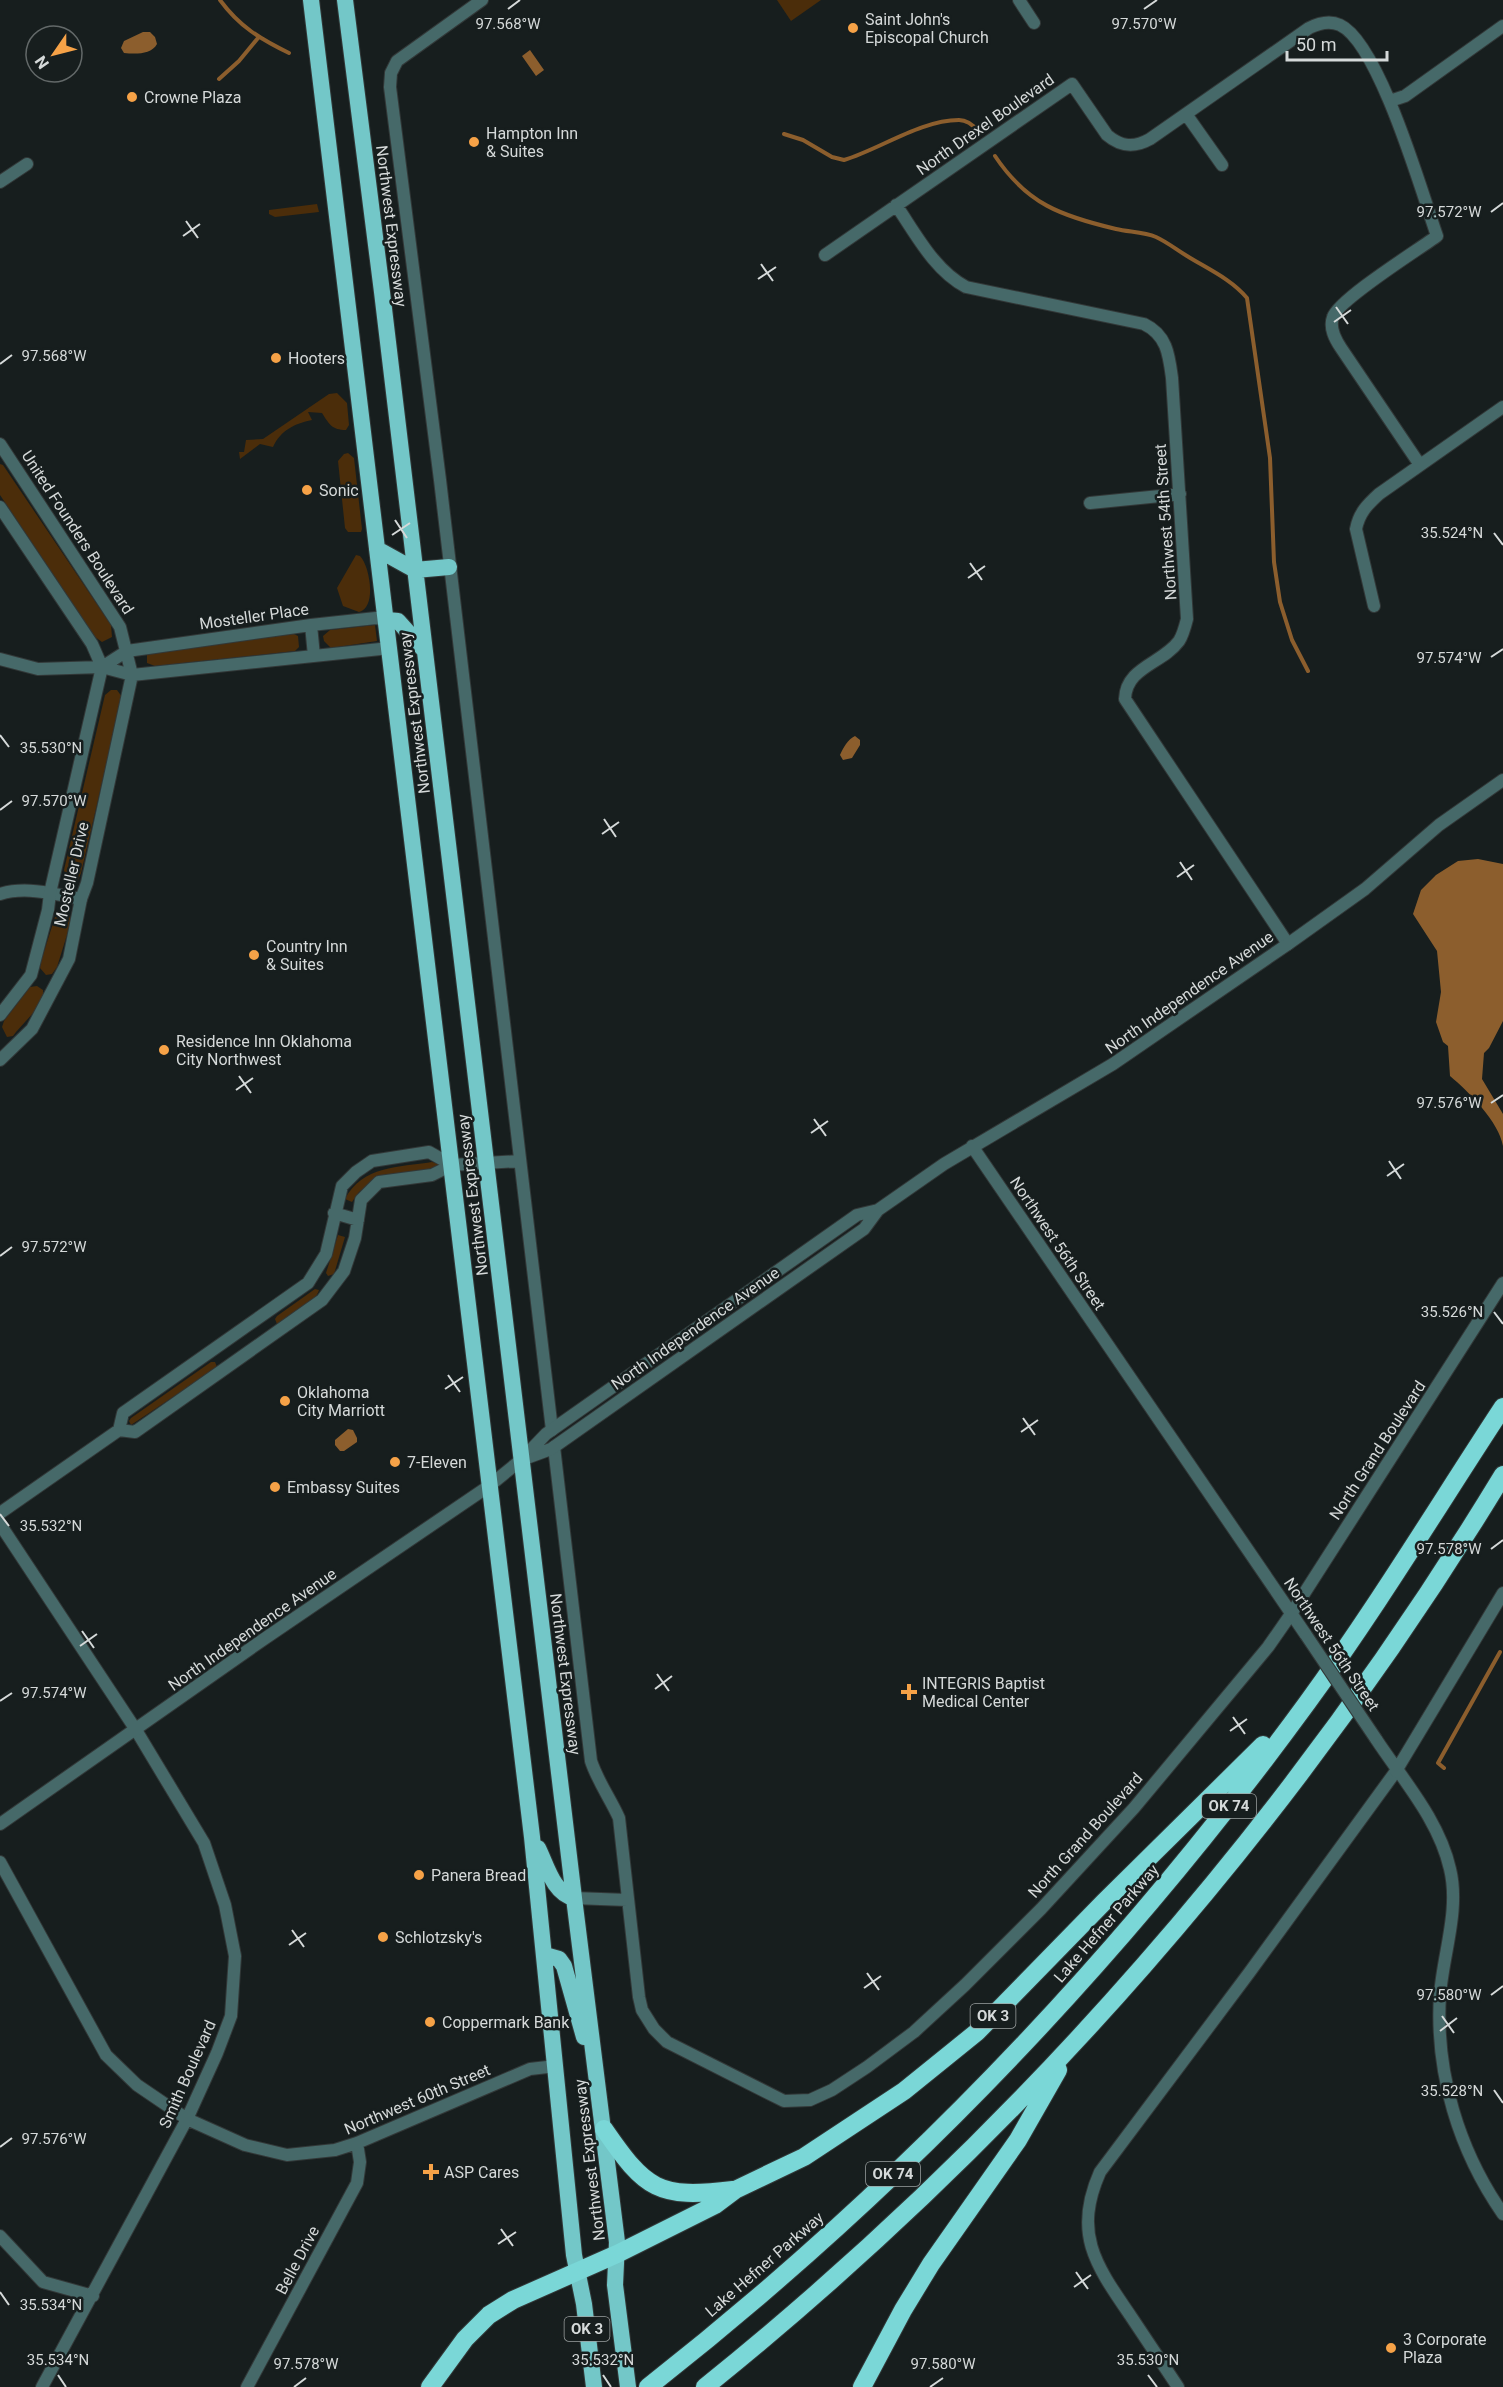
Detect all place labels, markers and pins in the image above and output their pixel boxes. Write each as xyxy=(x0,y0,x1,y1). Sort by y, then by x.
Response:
place label: Saint John's Episcopal Church xyxy=(865,10,989,47)
marker: Saint John's Episcopal Church xyxy=(846,21,860,35)
place label: Crowne Plaza xyxy=(144,88,241,107)
marker: Crowne Plaza xyxy=(125,90,139,104)
place label: Hampton Inn & Suites xyxy=(486,124,578,161)
marker: Hampton Inn & Suites xyxy=(467,135,481,149)
place label: Hooters xyxy=(288,349,345,368)
marker: Hooters xyxy=(269,351,283,365)
place label: Sonic xyxy=(319,481,359,500)
marker: Sonic xyxy=(300,483,314,497)
place label: Country Inn & Suites xyxy=(266,937,348,974)
marker: Country Inn & Suites xyxy=(247,948,261,962)
place label: Residence Inn Oklahoma City Northwest xyxy=(176,1032,352,1069)
marker: Residence Inn Oklahoma City Northwest xyxy=(157,1043,171,1057)
place label: Oklahoma City Marriott xyxy=(297,1383,385,1420)
marker: Oklahoma City Marriott xyxy=(278,1394,292,1408)
place label: 7-Eleven xyxy=(407,1453,467,1472)
marker: 7-Eleven xyxy=(388,1455,402,1469)
place label: Embassy Suites xyxy=(287,1478,400,1497)
marker: Embassy Suites xyxy=(268,1480,282,1494)
place label: INTEGRIS Baptist Medical Center xyxy=(922,1674,1045,1711)
marker: INTEGRIS Baptist Medical Center xyxy=(900,1683,918,1701)
place label: Panera Bread xyxy=(431,1866,526,1885)
marker: Panera Bread xyxy=(412,1868,426,1882)
place label: Schlotzsky's xyxy=(395,1928,482,1947)
marker: Schlotzsky's xyxy=(376,1930,390,1944)
place label: Coppermark Bank xyxy=(442,2013,570,2032)
marker: Coppermark Bank xyxy=(423,2015,437,2029)
marker: ASP Cares xyxy=(422,2163,440,2181)
place label: ASP Cares xyxy=(444,2163,519,2182)
place label: 3 Corporate Plaza xyxy=(1403,2330,1487,2367)
marker: 3 Corporate Plaza xyxy=(1384,2341,1398,2355)

